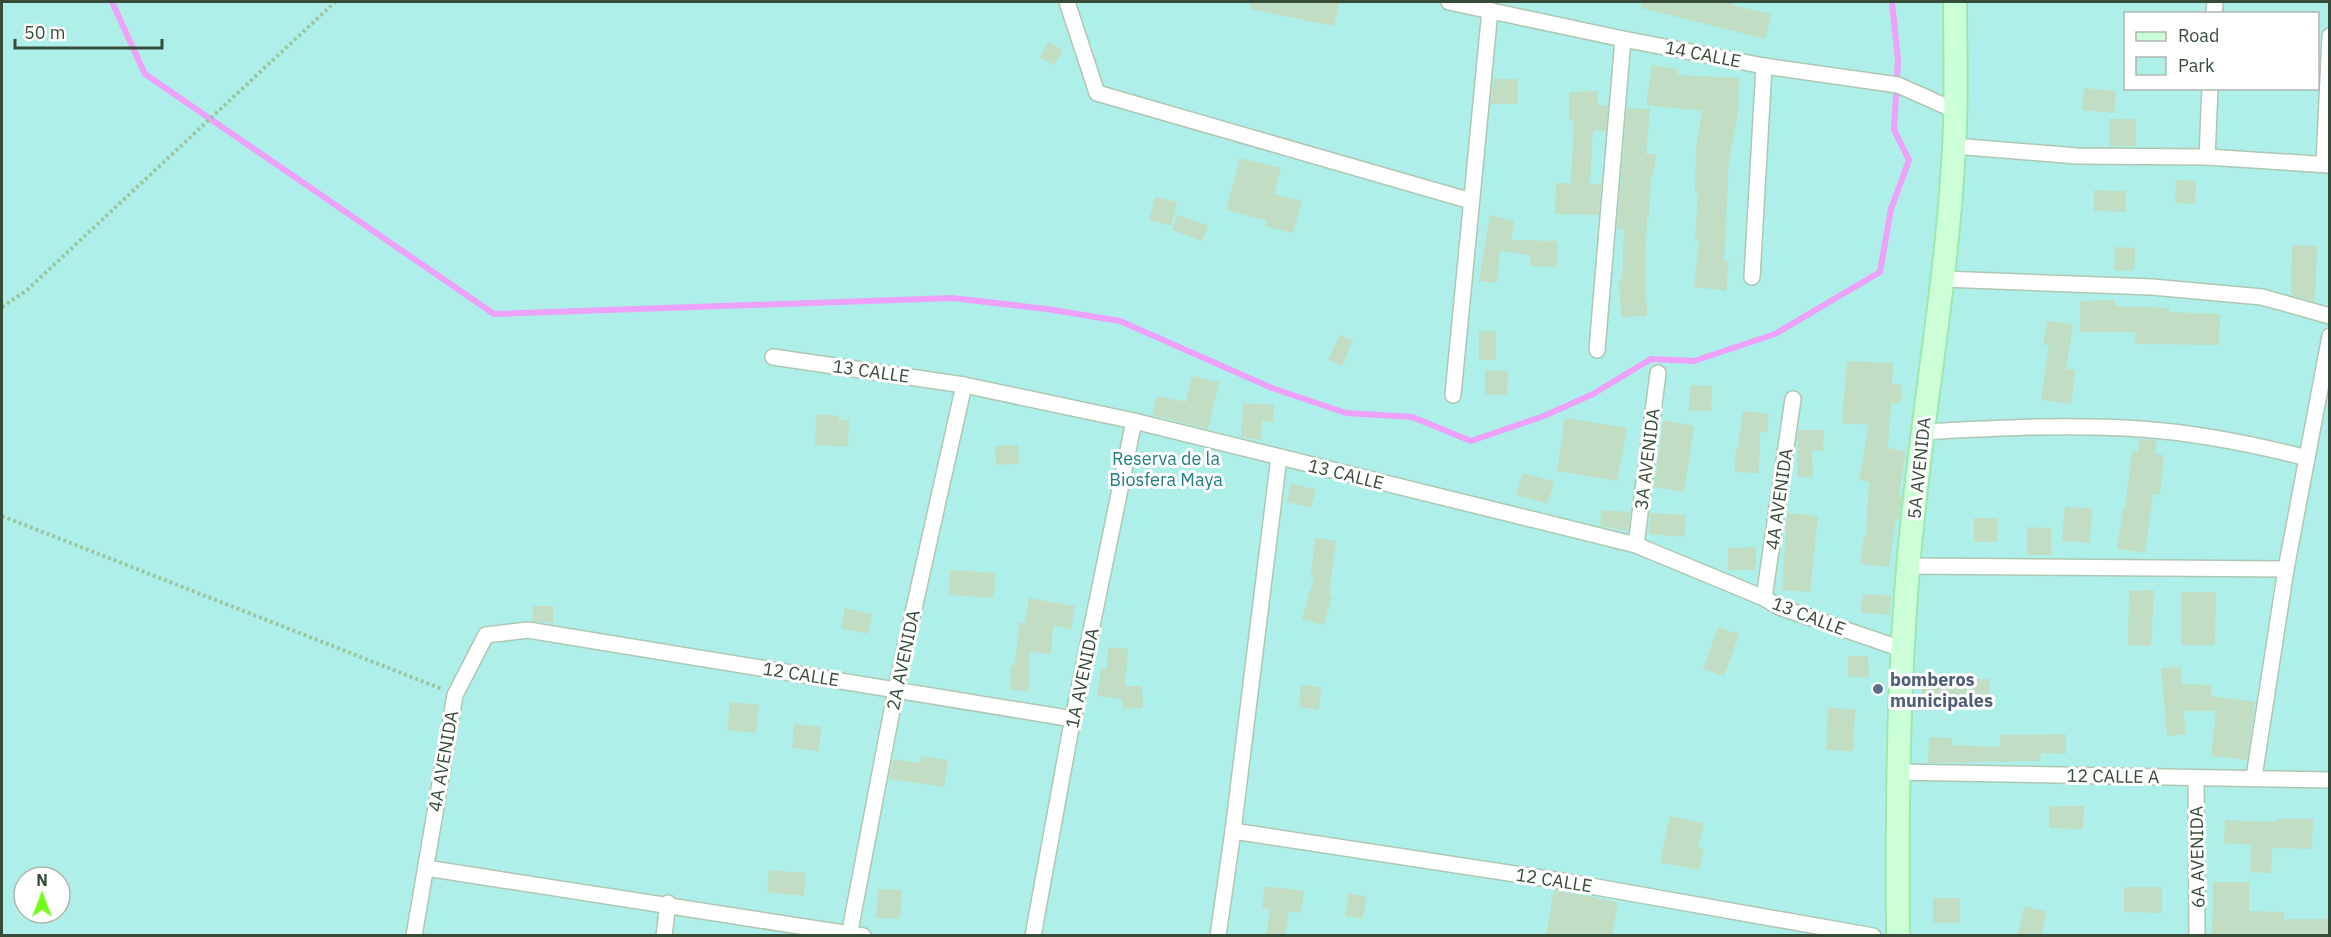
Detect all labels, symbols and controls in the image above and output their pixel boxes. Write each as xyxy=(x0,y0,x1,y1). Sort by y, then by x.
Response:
scale bar xyxy=(15,12,162,50)
legend xyxy=(2124,12,2319,90)
text: 50 m xyxy=(24,21,66,44)
text: Road xyxy=(2178,24,2219,47)
street label: 14 CALLE xyxy=(1663,35,1743,73)
text: Park xyxy=(2178,54,2215,77)
street label: 13 CALLE xyxy=(831,354,911,388)
street label: 3A AVENIDA xyxy=(1629,406,1665,511)
street label: 5A AVENIDA xyxy=(1902,416,1936,520)
street label: 4A AVENIDA xyxy=(1761,446,1798,551)
park label: Reserva de la Biosfera Maya xyxy=(1109,447,1223,491)
street label: 13 CALLE xyxy=(1306,454,1386,494)
street label: 13 CALLE xyxy=(1769,591,1849,641)
street label: 2A AVENIDA xyxy=(881,607,925,712)
street label: 1A AVENIDA xyxy=(1060,625,1104,730)
street label: 12 CALLE xyxy=(761,657,841,691)
place label: bomberos municipales xyxy=(1890,668,1993,712)
marker: bomberos municipales xyxy=(1871,682,1885,696)
street label: 4A AVENIDA xyxy=(423,708,463,813)
street label: 12 CALLE A xyxy=(2066,764,2160,788)
street label: 6A AVENIDA xyxy=(2185,805,2209,908)
street label: 12 CALLE xyxy=(1514,863,1594,897)
north arrow xyxy=(12,865,72,925)
text: N xyxy=(36,870,48,890)

